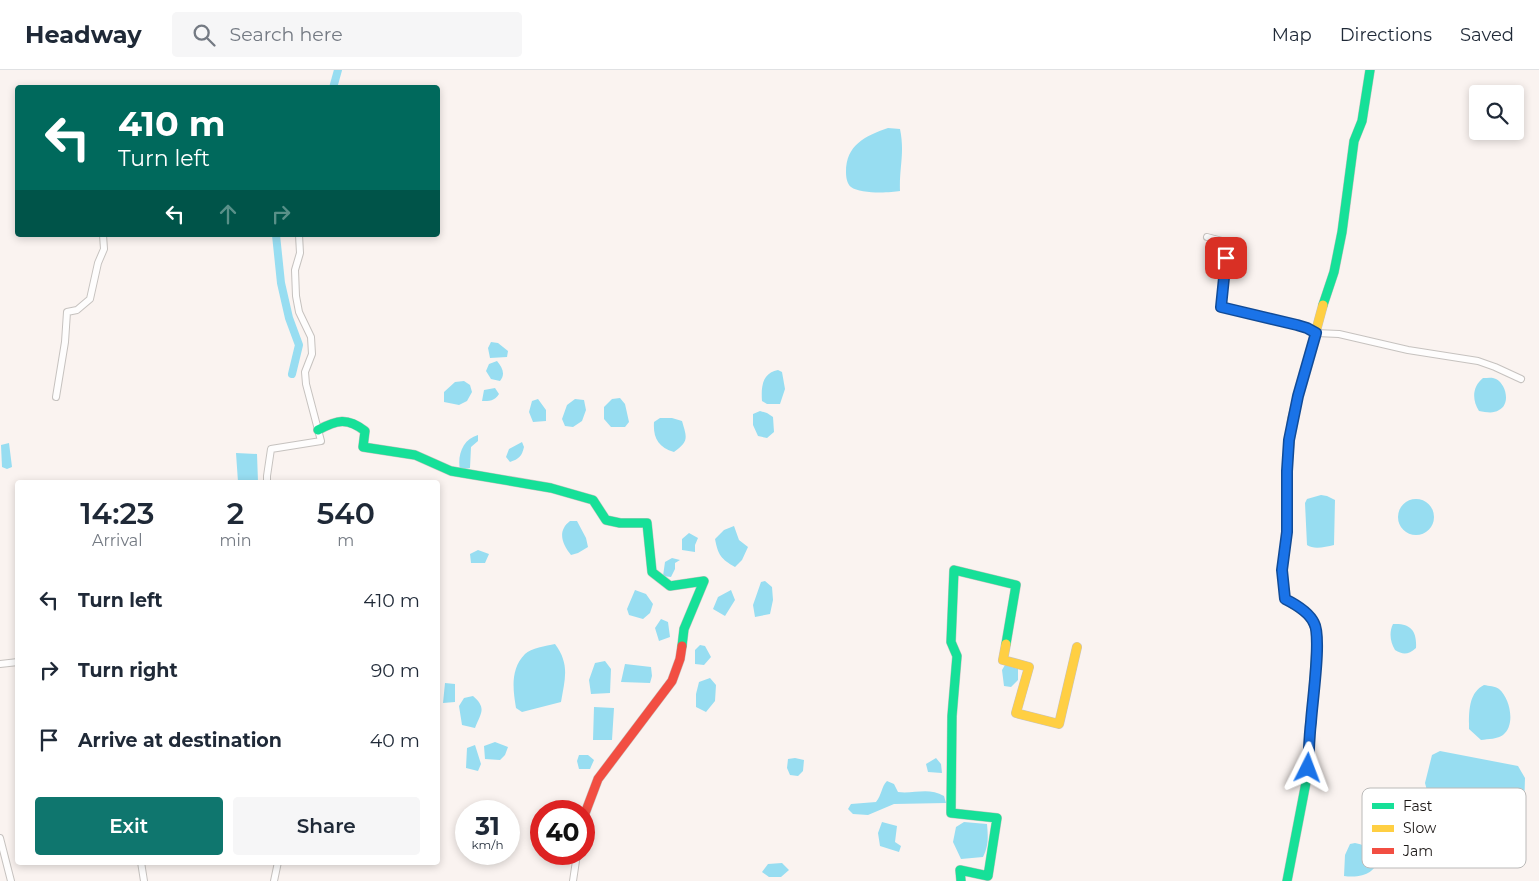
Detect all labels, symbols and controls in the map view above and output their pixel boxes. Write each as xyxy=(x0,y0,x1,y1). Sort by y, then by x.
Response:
search box xyxy=(172,12,522,57)
text: Headway xyxy=(25,20,142,49)
icon: search xyxy=(190,21,218,49)
text: Search here xyxy=(230,23,343,46)
text: Map xyxy=(1272,24,1312,46)
text: Directions xyxy=(1340,24,1432,46)
text: Saved xyxy=(1460,24,1514,46)
map controls xyxy=(1469,85,1524,140)
button: search xyxy=(1469,85,1524,140)
text: 410 m xyxy=(118,102,225,145)
icon: left xyxy=(35,105,100,170)
text: Turn left xyxy=(118,145,210,172)
icon: left xyxy=(161,200,189,228)
icon: ahead xyxy=(214,200,242,228)
icon: right xyxy=(267,200,295,228)
pin xyxy=(1205,237,1247,279)
icon: arrive xyxy=(1212,244,1240,272)
text: 14:23 xyxy=(80,495,154,532)
text: 2 xyxy=(227,495,244,532)
text: 540 xyxy=(317,495,375,532)
text: Arrival xyxy=(92,531,142,550)
text: min xyxy=(220,531,252,550)
text: m xyxy=(337,531,354,550)
icon: left xyxy=(35,586,63,614)
text: Turn left xyxy=(78,589,163,612)
text: 410 m xyxy=(363,589,420,612)
icon: right xyxy=(35,656,63,684)
text: Turn right xyxy=(78,659,178,682)
text: 90 m xyxy=(371,659,420,682)
icon: arrive xyxy=(35,726,63,754)
text: Arrive at destination xyxy=(78,729,282,752)
text: 40 m xyxy=(370,729,420,752)
position arrow xyxy=(1281,741,1333,793)
legend xyxy=(1362,788,1526,868)
button: Exit xyxy=(35,797,223,855)
button: Share xyxy=(233,797,420,855)
text: Fast xyxy=(1403,797,1433,815)
speed limit sign: 40 xyxy=(530,800,595,865)
text: 31 xyxy=(475,811,500,841)
text: Slow xyxy=(1403,819,1437,837)
text: km/h xyxy=(471,837,504,852)
text: Jam xyxy=(1402,842,1433,860)

